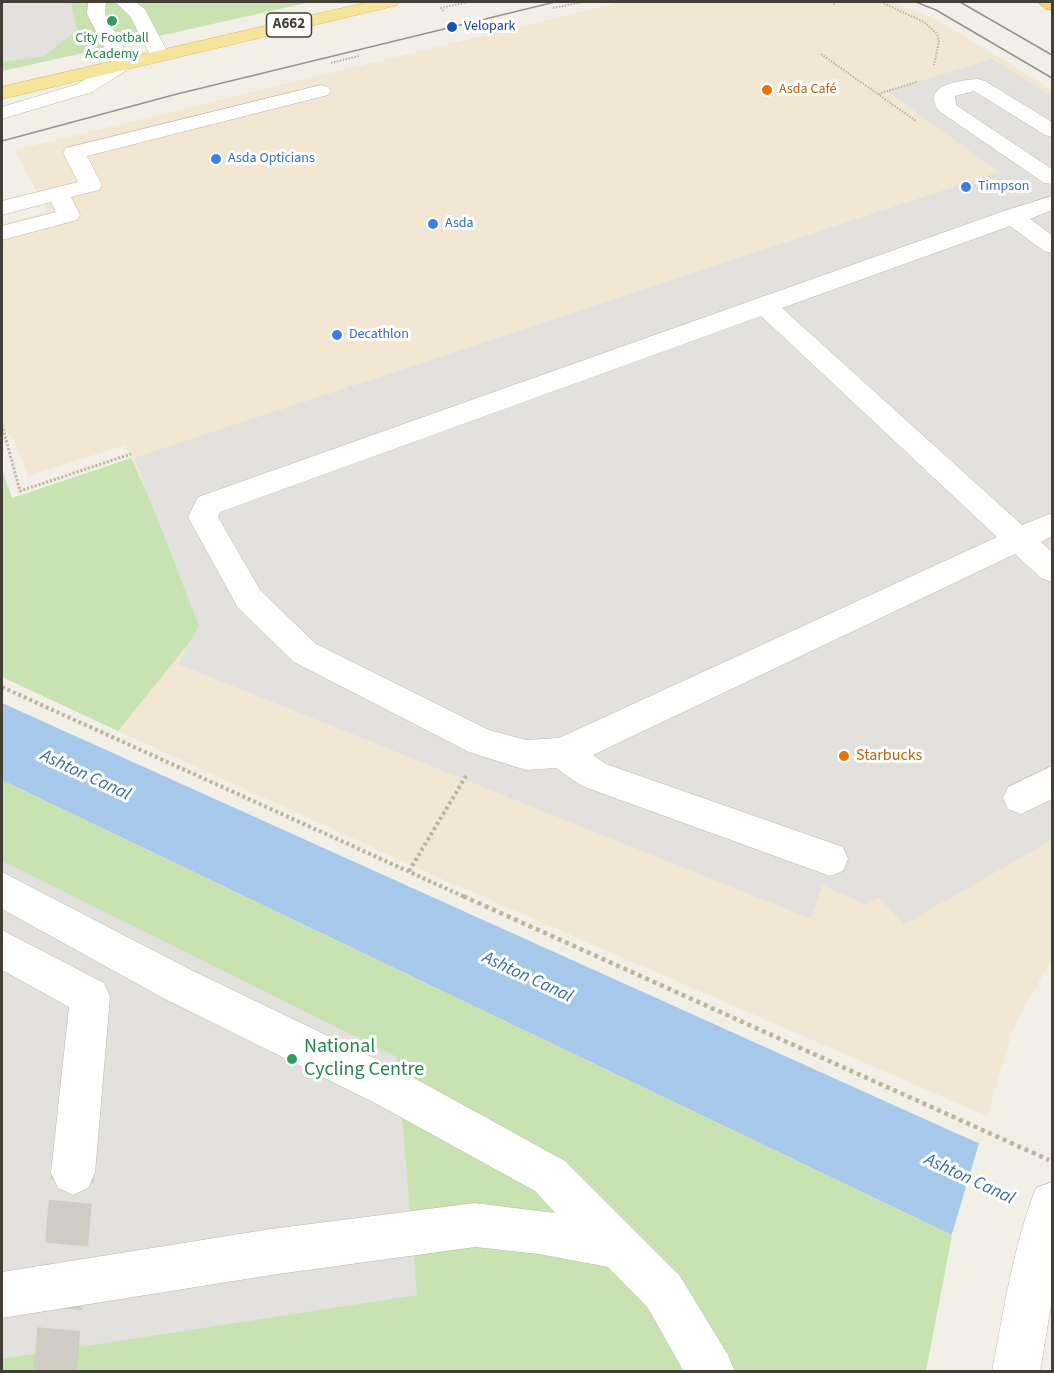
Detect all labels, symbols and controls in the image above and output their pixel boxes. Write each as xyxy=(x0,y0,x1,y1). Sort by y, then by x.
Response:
road number: A662 xyxy=(266,13,312,37)
marker: City Football Academy xyxy=(105,14,119,28)
place label: Velopark xyxy=(464,19,516,35)
marker: Velopark xyxy=(445,20,459,34)
place label: City Football Academy xyxy=(75,31,149,63)
place label: Asda Café xyxy=(779,82,836,98)
marker: Asda Café xyxy=(760,83,774,97)
place label: Asda Opticians xyxy=(228,151,315,167)
marker: Asda Opticians xyxy=(209,152,223,166)
place label: Timpson xyxy=(978,179,1029,195)
marker: Timpson xyxy=(959,180,973,194)
place label: Asda xyxy=(445,216,474,232)
marker: Asda xyxy=(426,217,440,231)
place label: Decathlon xyxy=(349,327,409,343)
marker: Decathlon xyxy=(330,328,344,342)
water label: Ashton Canal xyxy=(37,746,133,806)
place label: Starbucks xyxy=(856,746,922,766)
marker: Starbucks xyxy=(837,749,851,763)
water label: Ashton Canal xyxy=(479,948,575,1008)
place label: National Cycling Centre xyxy=(304,1036,424,1083)
marker: National Cycling Centre xyxy=(285,1052,299,1066)
water label: Ashton Canal xyxy=(921,1150,1017,1210)

